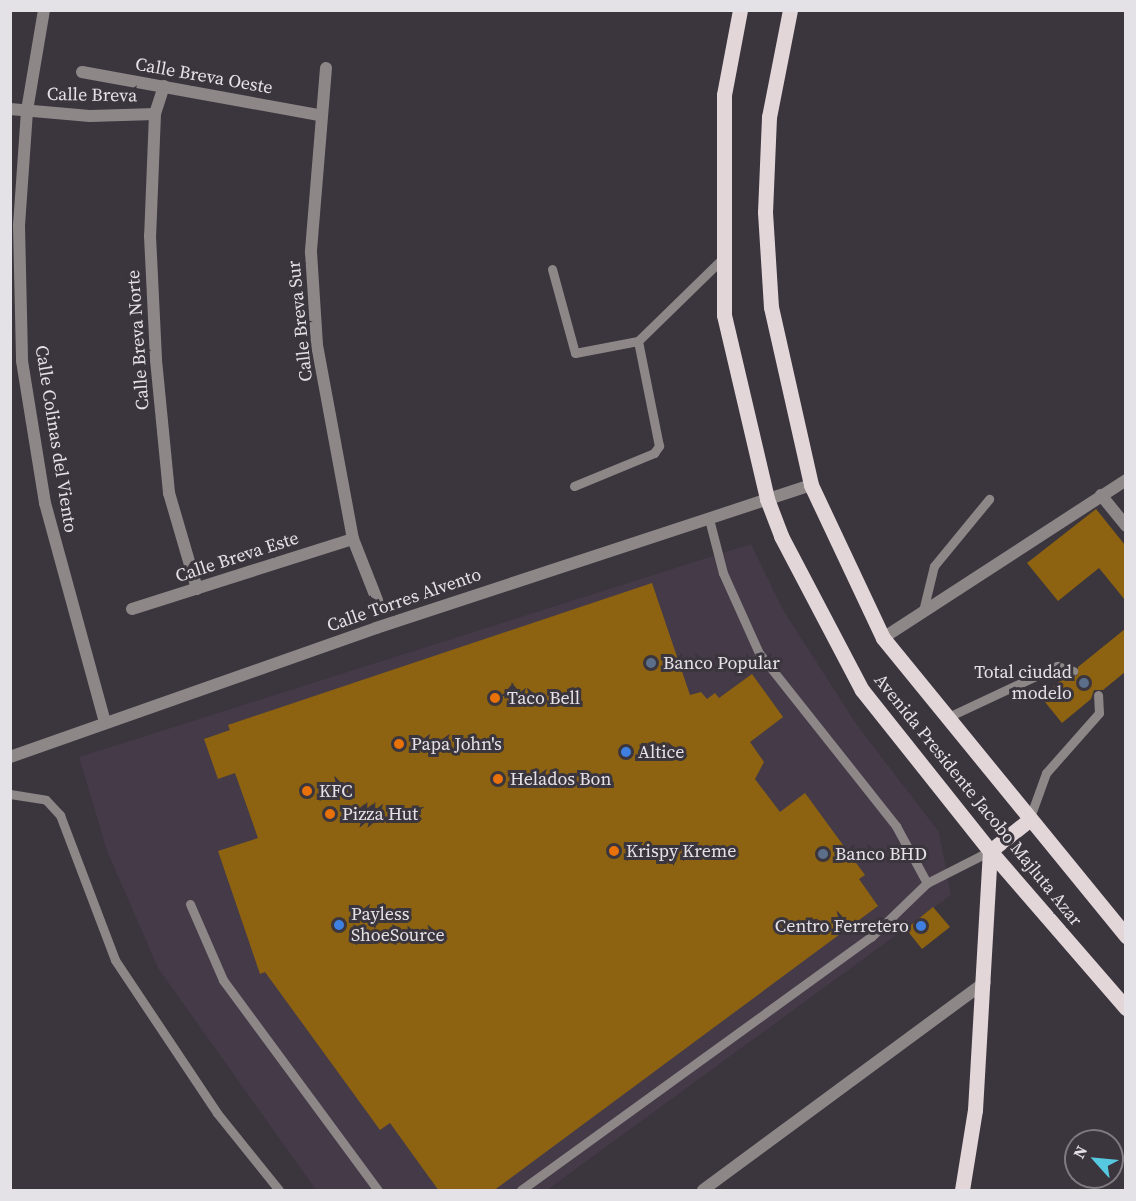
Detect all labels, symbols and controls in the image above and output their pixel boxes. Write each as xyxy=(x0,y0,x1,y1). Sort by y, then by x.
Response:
street label: Calle Breva Oeste xyxy=(134,53,274,99)
street label: Calle Breva xyxy=(47,83,137,107)
street label: Calle Breva Sur xyxy=(283,259,317,383)
street label: Calle Breva Norte xyxy=(122,269,154,411)
street label: Calle Colinas del Viento xyxy=(30,344,82,534)
street label: Calle Breva Este xyxy=(173,527,301,587)
street label: Calle Torres Alvento xyxy=(324,563,484,637)
place label: Banco Popular xyxy=(663,652,780,674)
marker: Banco Popular xyxy=(644,656,658,670)
place label: Total ciudad modelo xyxy=(974,662,1072,704)
street label: Avenida Presidente Jacobo Majluta Azar xyxy=(869,670,1087,930)
marker: Total ciudad modelo xyxy=(1077,676,1091,690)
place label: Taco Bell xyxy=(507,687,580,709)
marker: Taco Bell xyxy=(488,691,502,705)
place label: Papa John's xyxy=(411,733,502,755)
marker: Papa John's xyxy=(392,737,406,751)
place label: Altice xyxy=(638,741,684,763)
marker: Altice xyxy=(619,745,633,759)
place label: Helados Bon xyxy=(510,768,611,790)
marker: Helados Bon xyxy=(491,772,505,786)
place label: KFC xyxy=(319,780,353,802)
marker: KFC xyxy=(300,784,314,798)
place label: Pizza Hut xyxy=(342,803,418,825)
marker: Pizza Hut xyxy=(323,807,337,821)
place label: Krispy Kreme xyxy=(626,840,736,862)
place label: Banco BHD xyxy=(835,843,927,865)
marker: Krispy Kreme xyxy=(607,844,621,858)
marker: Banco BHD xyxy=(816,847,830,861)
place label: Payless ShoeSource xyxy=(351,904,445,946)
place label: Centro Ferretero xyxy=(775,915,909,937)
marker: Payless ShoeSource xyxy=(332,918,346,932)
marker: Centro Ferretero xyxy=(914,919,928,933)
north arrow xyxy=(1064,1129,1124,1189)
text: N xyxy=(1067,1142,1092,1162)

